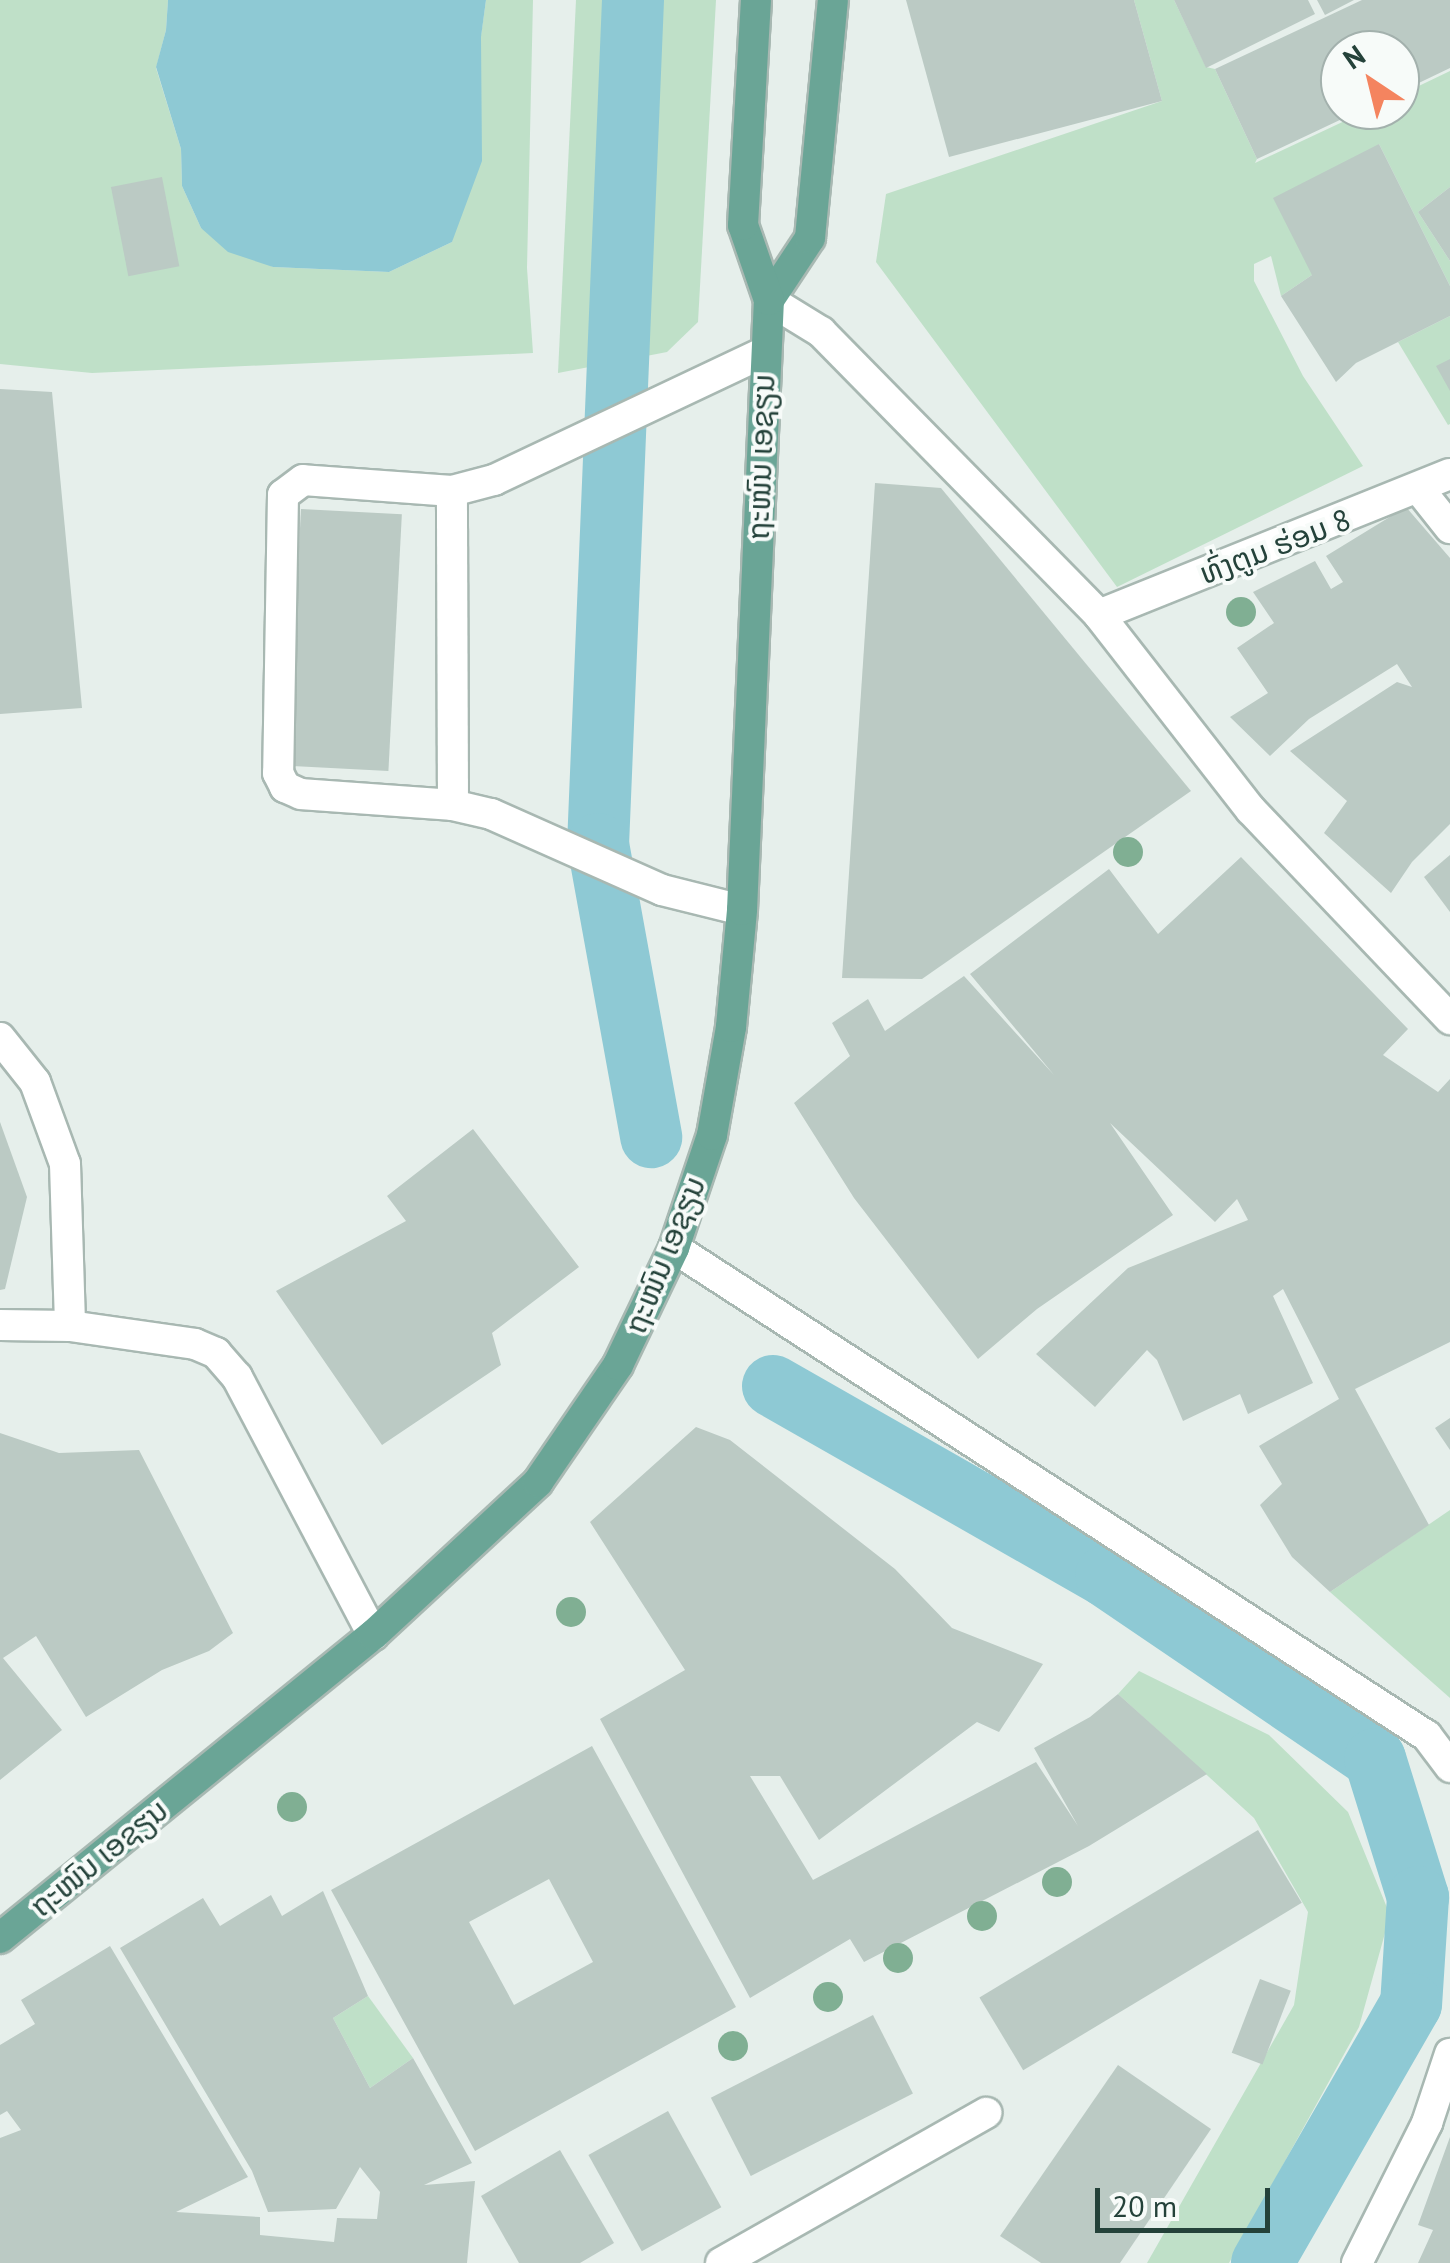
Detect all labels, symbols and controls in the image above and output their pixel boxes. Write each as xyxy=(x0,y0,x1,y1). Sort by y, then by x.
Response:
north arrow xyxy=(1320,30,1420,130)
text: N xyxy=(1336,36,1372,77)
street label: ຖະໜົນ ເອຊຽນ xyxy=(740,373,782,541)
street label: ທົ່ງຕູມ ຮ່ອມ 8 xyxy=(1195,501,1355,591)
street label: ຖະໜົນ ເອຊຽນ xyxy=(617,1171,713,1339)
street label: ຖະໜົນ ເອຊຽນ xyxy=(23,1792,175,1924)
scale bar xyxy=(1100,2168,1275,2230)
text: 20 m xyxy=(1112,2186,1177,2225)

